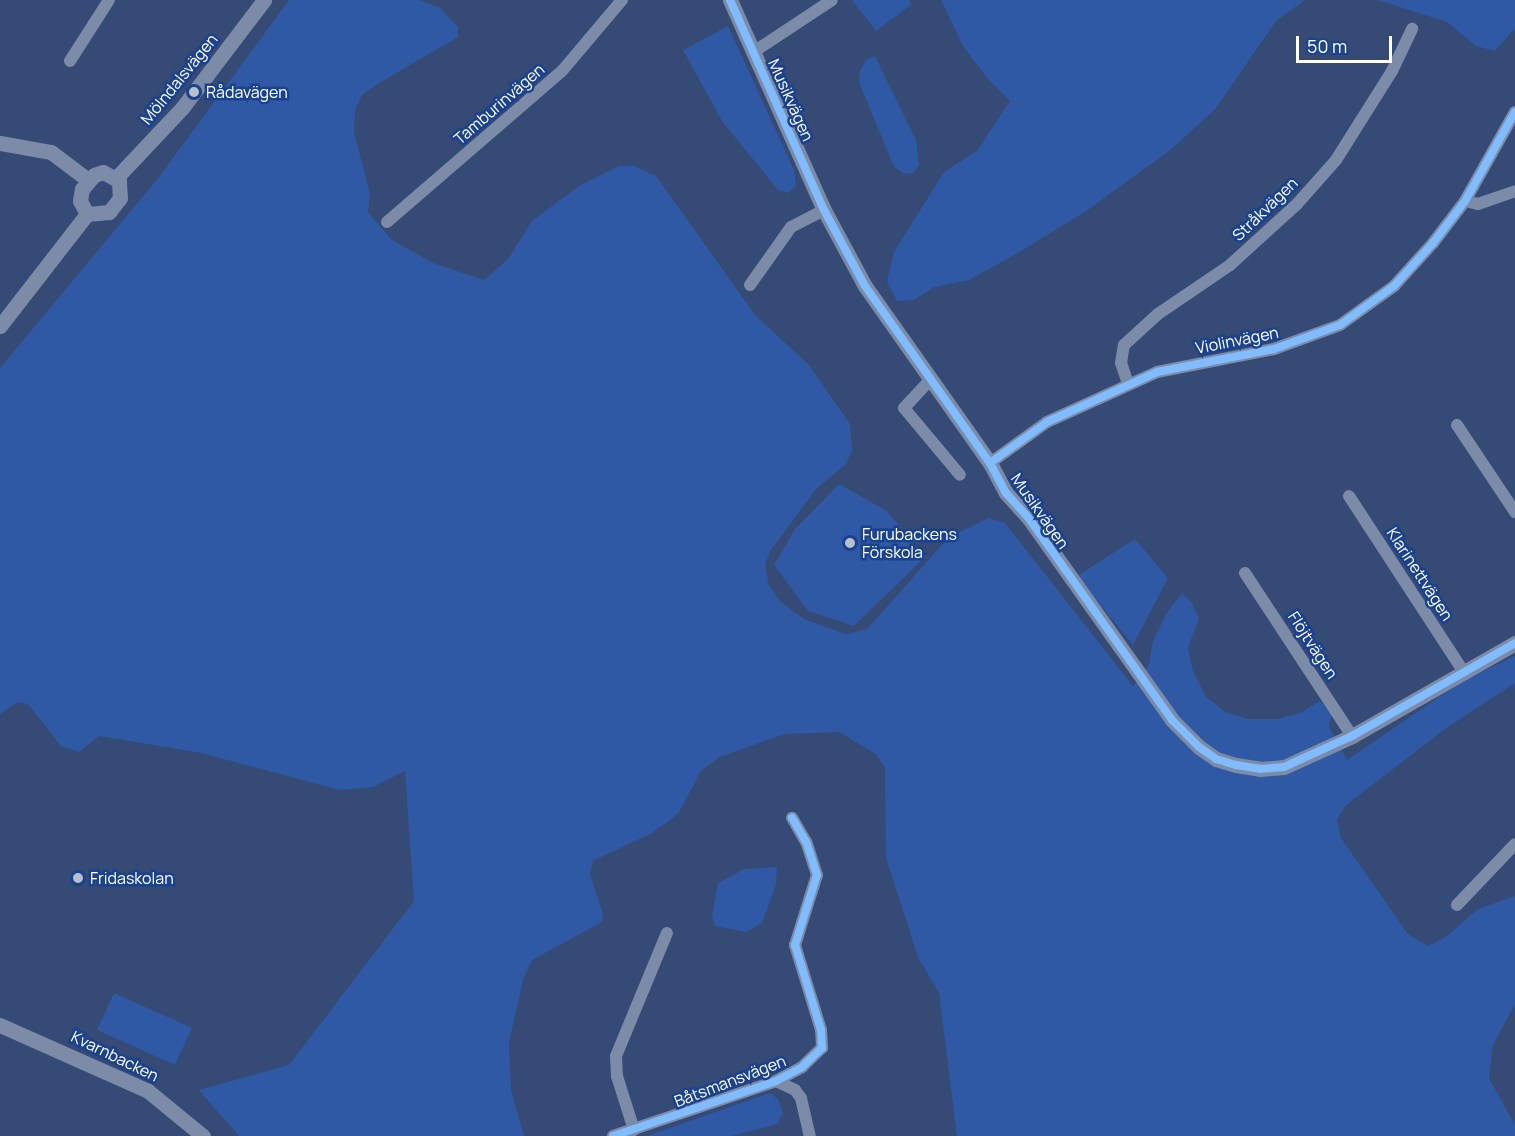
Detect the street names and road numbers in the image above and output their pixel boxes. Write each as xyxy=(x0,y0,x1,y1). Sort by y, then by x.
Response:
street label: Mölndalsvägen xyxy=(137,30,221,128)
street label: Musikvägen xyxy=(764,56,818,144)
street label: Tamburinvägen xyxy=(450,60,548,148)
street label: Stråkvägen xyxy=(1228,173,1302,245)
street label: Violinvägen xyxy=(1194,323,1280,357)
street label: Musikvägen xyxy=(1007,470,1073,552)
street label: Klarinettvägen xyxy=(1383,524,1457,624)
street label: Flöjtvägen xyxy=(1284,608,1342,682)
street label: Kvarnbacken xyxy=(68,1027,162,1085)
street label: Båtsmansvägen xyxy=(671,1051,789,1111)

